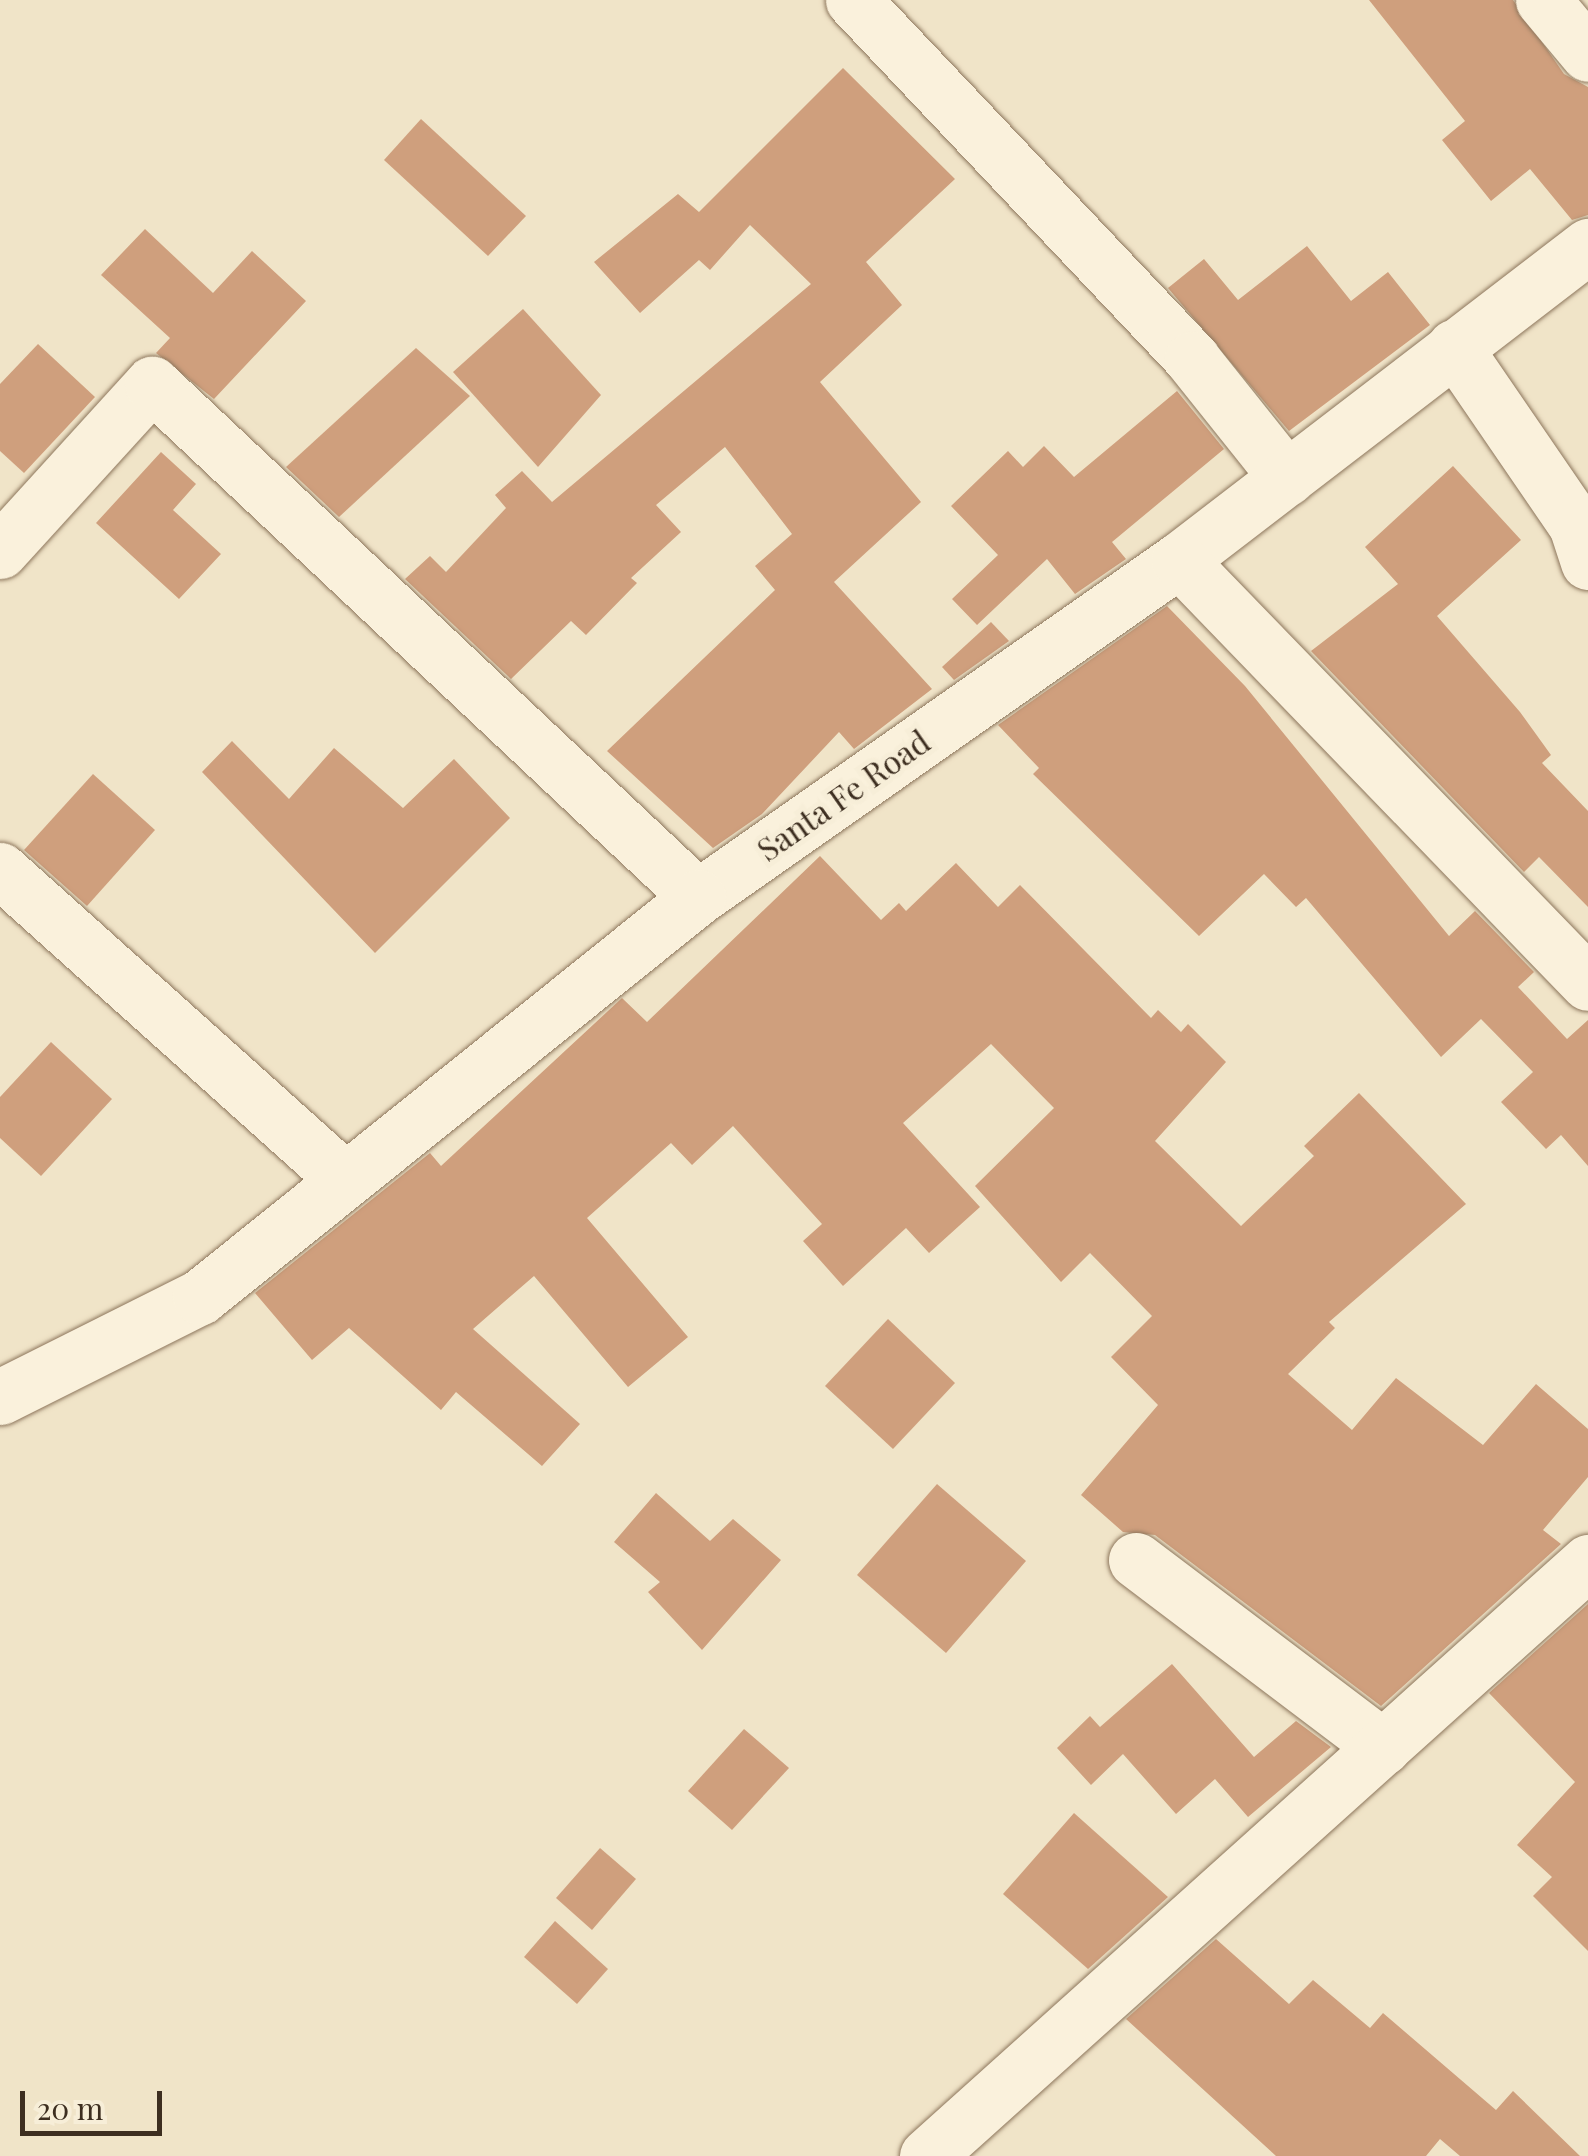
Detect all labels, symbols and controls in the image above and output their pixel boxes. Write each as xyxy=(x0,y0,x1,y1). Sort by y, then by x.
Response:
street label: Santa Fe Road xyxy=(749,721,937,869)
scale bar xyxy=(25,2071,168,2133)
text: 20 m xyxy=(37,2088,103,2128)

